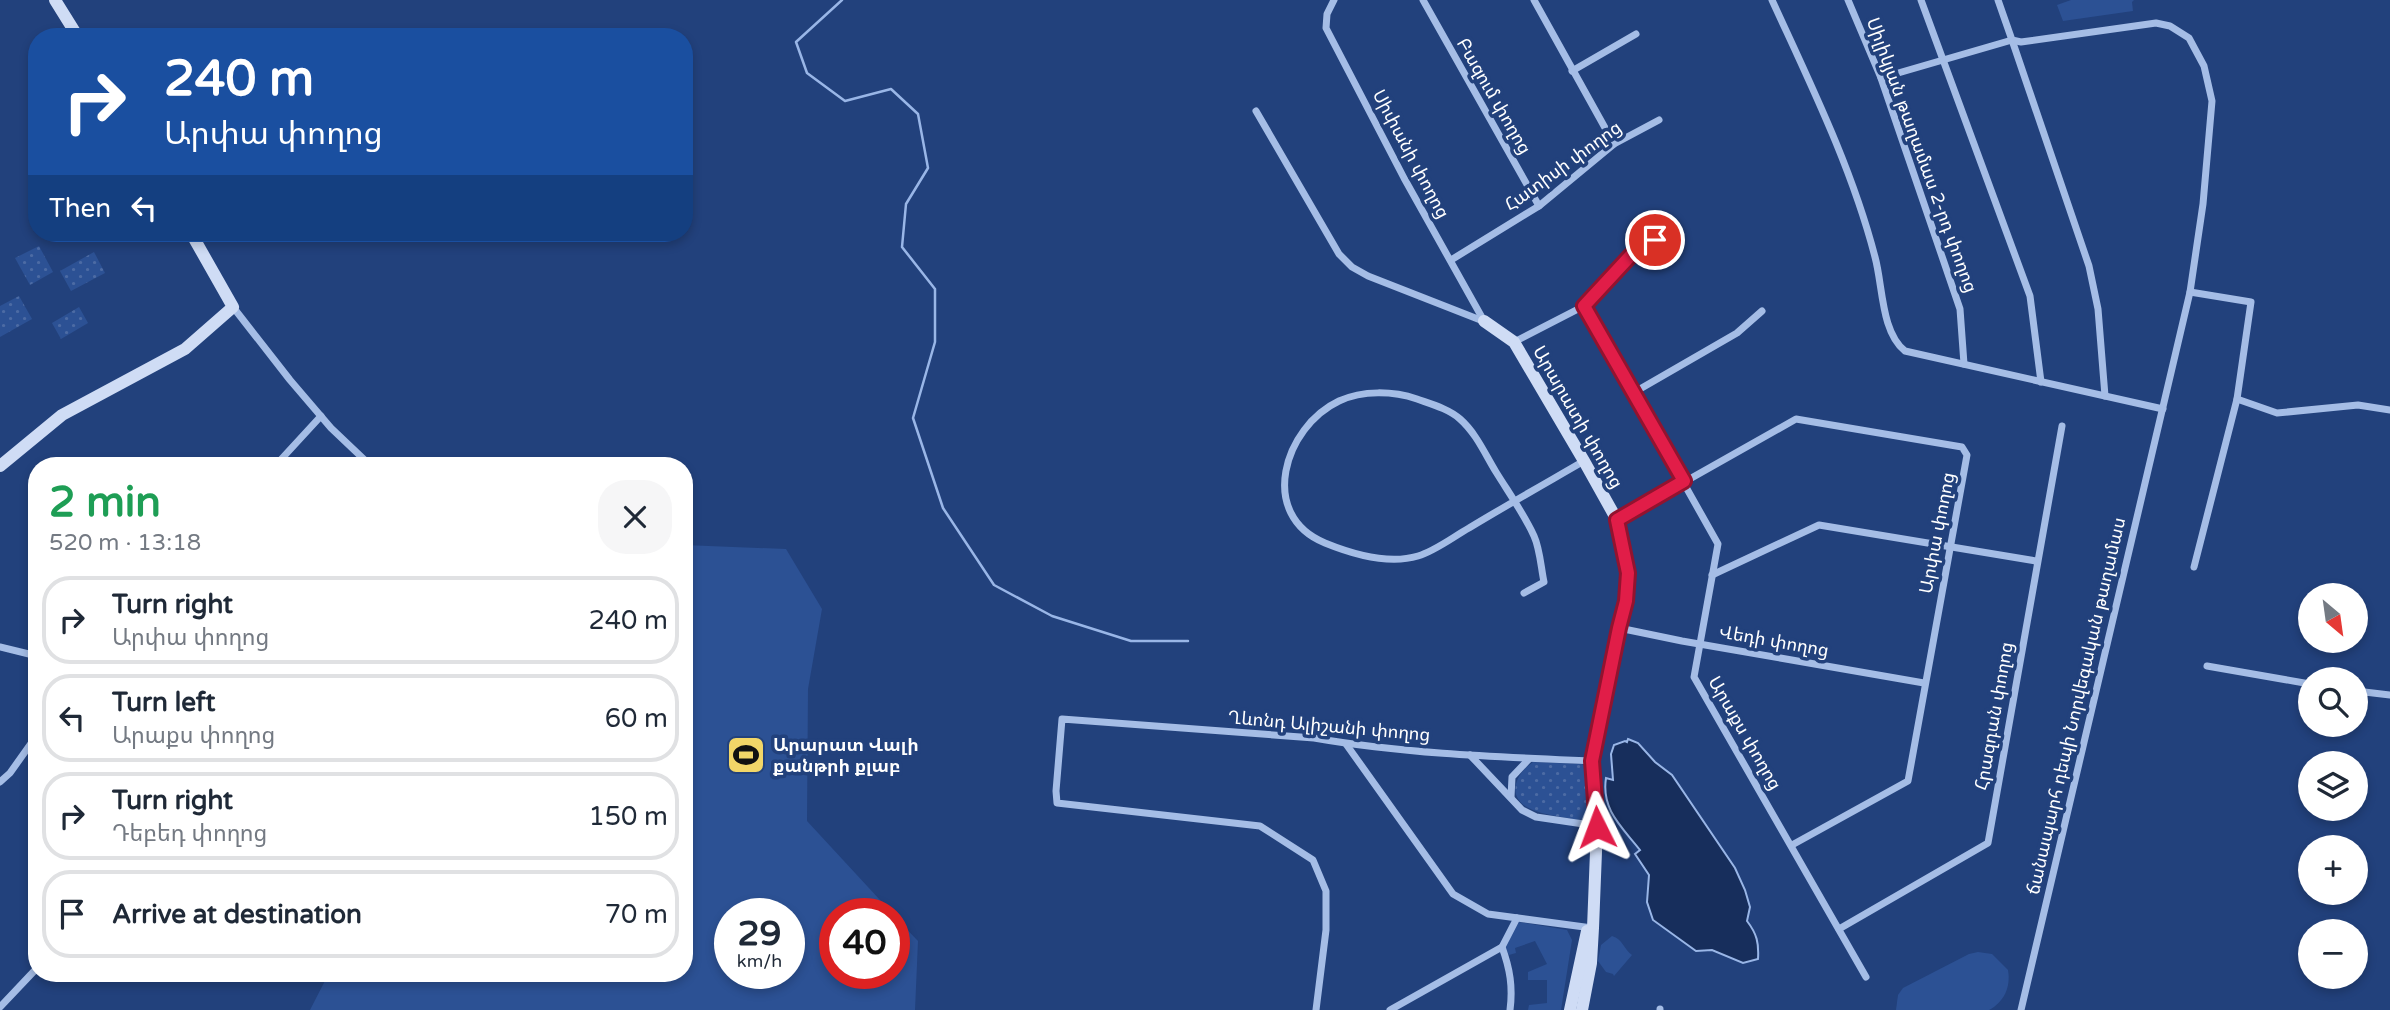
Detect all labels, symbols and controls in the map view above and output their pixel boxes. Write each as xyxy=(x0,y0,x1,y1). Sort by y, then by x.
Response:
street label: Սիլիկյան թաղամաս 2-րդ փողոց xyxy=(1862,14,1982,296)
street label: Բազում փողոց xyxy=(1452,34,1536,158)
text: 240 m xyxy=(164,50,314,109)
icon: right xyxy=(49,56,140,147)
street label: Սիփանի փողոց xyxy=(1368,86,1454,222)
text: Արփա փողոց xyxy=(164,115,383,153)
street label: Հատիսի փողոց xyxy=(1500,116,1626,216)
icon: left xyxy=(125,189,163,227)
text: Then xyxy=(49,193,111,224)
pin xyxy=(1625,210,1685,270)
icon: arrive xyxy=(1636,221,1674,259)
street label: Արարատի փողոց xyxy=(1528,342,1628,492)
street label: Արփա փողոց xyxy=(1914,470,1960,596)
text: 2 min xyxy=(49,477,161,528)
button: close xyxy=(598,480,672,554)
street label: ճանապարհ դեպի Նորվեգական թաղամաս xyxy=(2022,515,2130,897)
text: 520 m · 13:18 xyxy=(49,529,201,557)
north arrow xyxy=(2298,583,2368,653)
map controls xyxy=(2298,583,2368,989)
text: Turn right xyxy=(112,589,233,620)
icon: right xyxy=(53,601,91,639)
text: 240 m xyxy=(588,605,668,636)
street label: Վեդի փողոց xyxy=(1717,621,1831,661)
text: Արփա փողոց xyxy=(112,624,269,652)
street label: Հրազդան փողոց xyxy=(1970,640,2018,792)
button: search xyxy=(2298,667,2368,737)
street label: Արաքս փողոց xyxy=(1704,672,1786,794)
text: Turn left xyxy=(112,687,215,718)
icon: left xyxy=(53,699,91,737)
text: 60 m xyxy=(605,703,668,734)
street label: Ղևոնդ Ալիշանի փողոց xyxy=(1227,706,1431,746)
text: Արաքս փողոց xyxy=(112,722,275,750)
sports icon: Արարատ Վալի քանթրի քլաբ xyxy=(725,734,767,776)
place label: Արարատ Վալի քանթրի քլաբ xyxy=(773,734,919,777)
button: layers xyxy=(2298,751,2368,821)
text: Turn right xyxy=(112,785,233,816)
position arrow xyxy=(1560,790,1634,864)
icon: right xyxy=(53,797,91,835)
text: 150 m xyxy=(588,801,668,832)
text: Դեբեդ փողոց xyxy=(112,820,267,848)
button: + xyxy=(2298,835,2368,905)
icon: arrive xyxy=(53,895,91,933)
speed limit sign: 40 xyxy=(819,898,910,989)
text: Arrive at destination xyxy=(112,899,362,930)
text: 70 m xyxy=(605,899,668,930)
text: 29 xyxy=(738,913,781,955)
button: − xyxy=(2298,919,2368,989)
text: km/h xyxy=(737,950,782,972)

